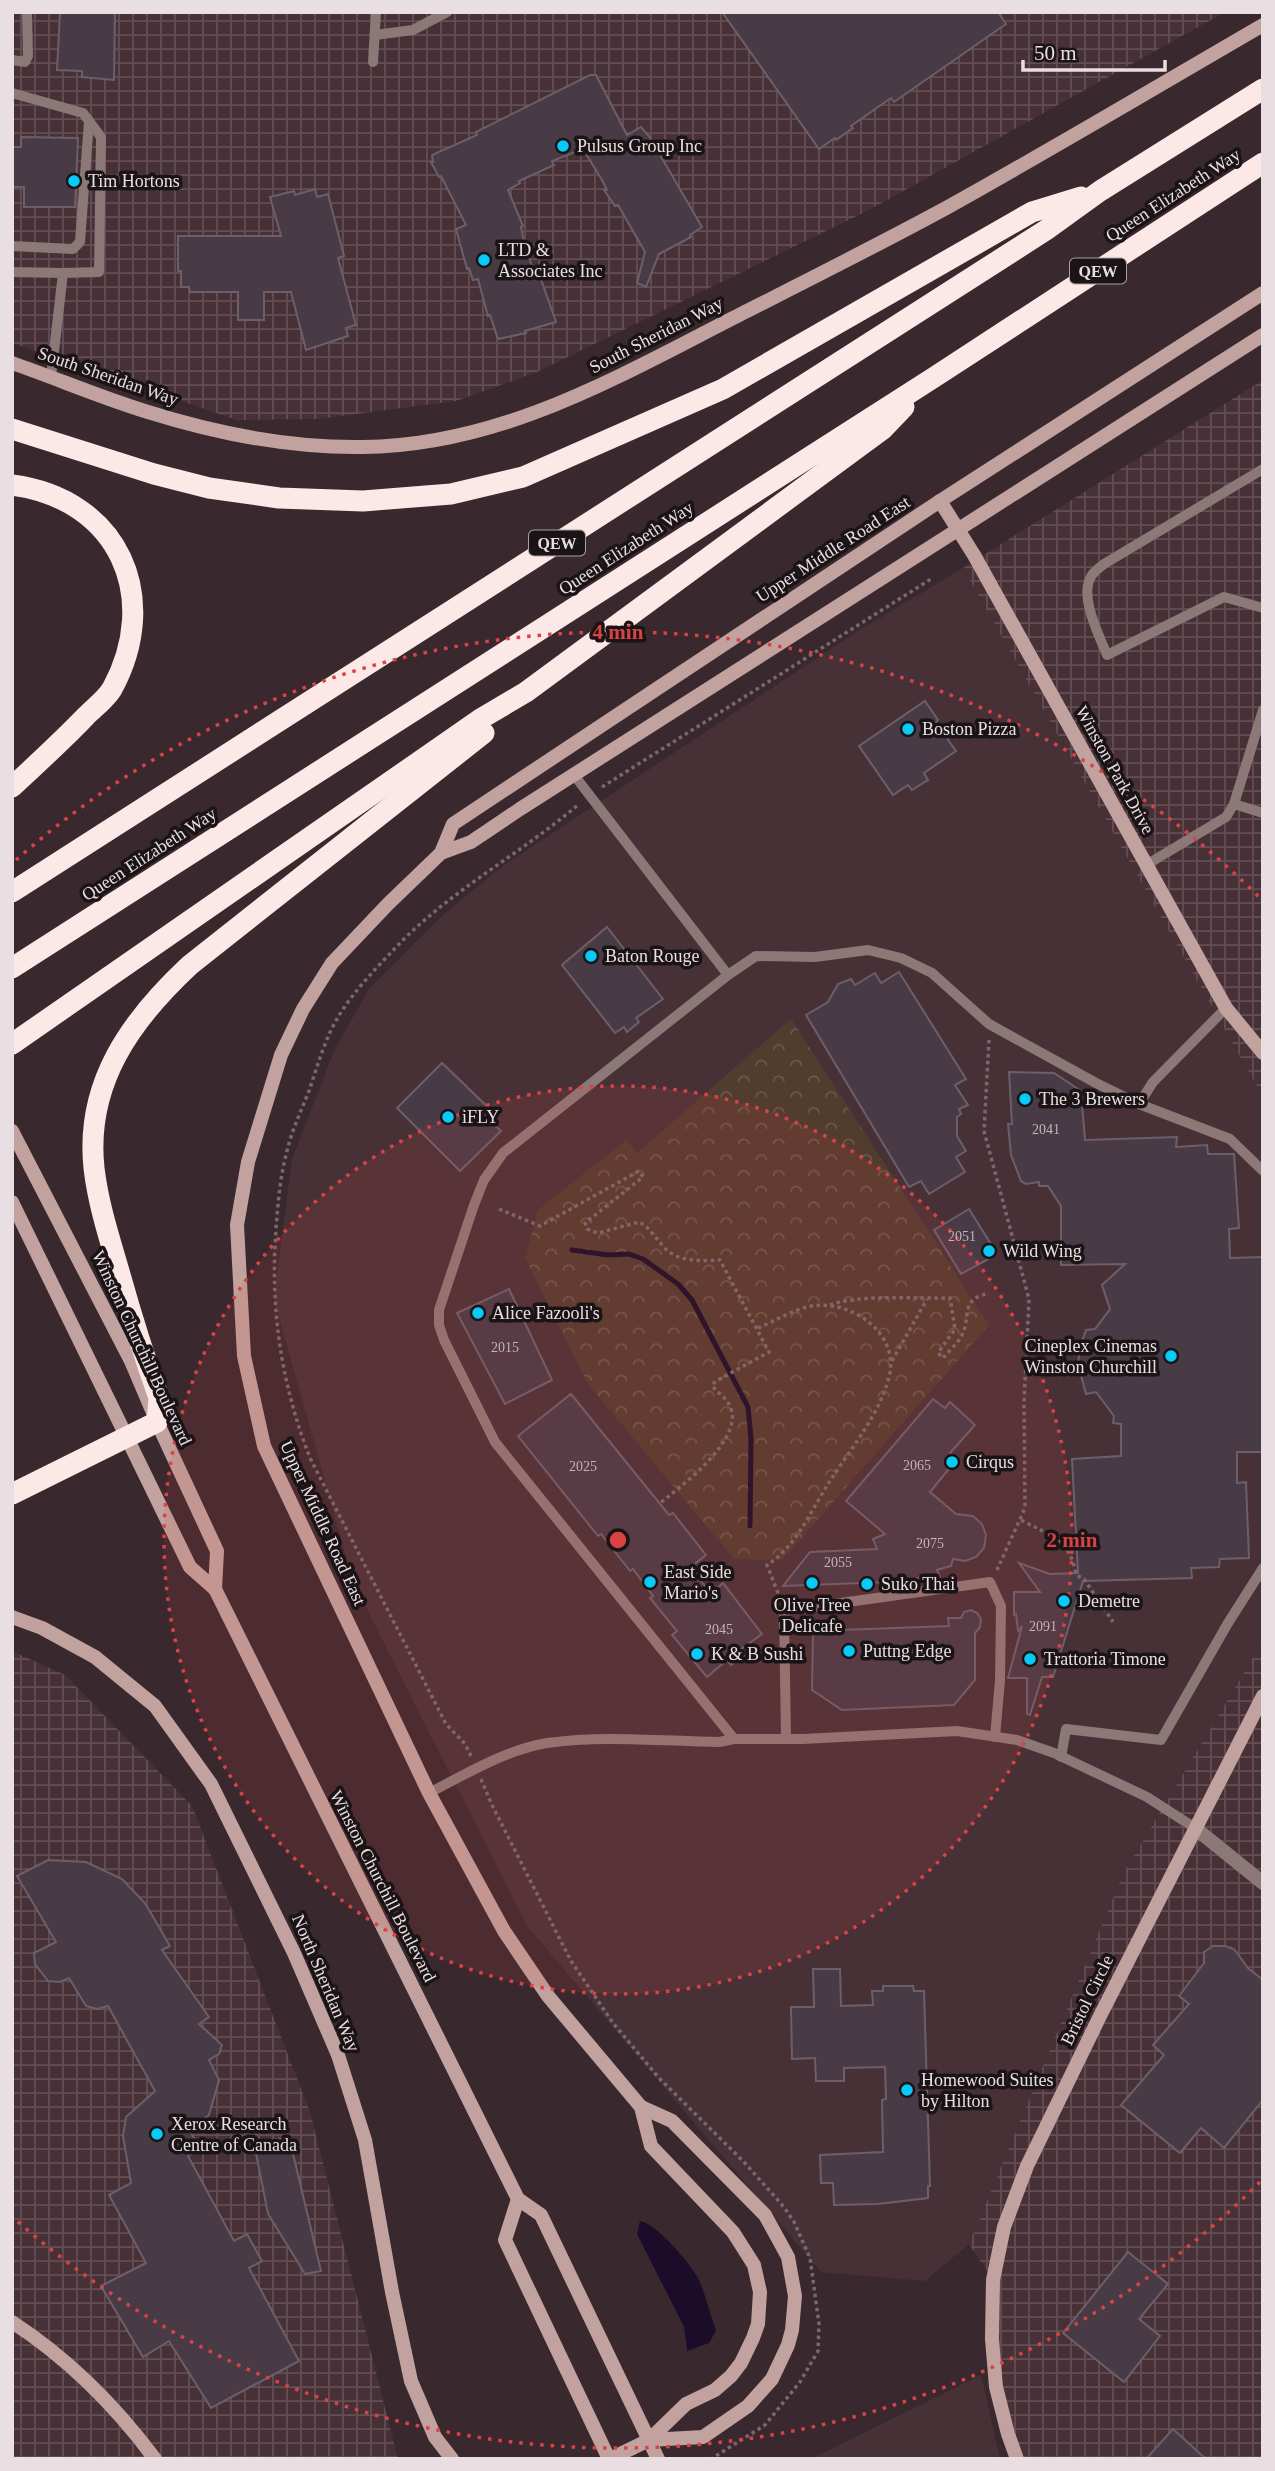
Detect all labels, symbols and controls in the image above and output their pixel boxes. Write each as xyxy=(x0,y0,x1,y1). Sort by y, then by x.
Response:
scale bar xyxy=(1023,28,1165,72)
text: 50 m xyxy=(1034,41,1077,65)
place label: Pulsus Group Inc xyxy=(577,136,702,156)
marker: Pulsus Group Inc xyxy=(555,138,571,154)
street label: Queen Elizabeth Way xyxy=(1102,144,1244,246)
place label: Tim Hortons xyxy=(88,171,180,191)
marker: Tim Hortons xyxy=(66,173,82,189)
place label: LTD & Associates Inc xyxy=(498,240,602,281)
marker: LTD & Associates Inc xyxy=(476,252,492,268)
road number: QEW xyxy=(1070,258,1126,284)
street label: South Sheridan Way xyxy=(586,293,726,377)
street label: South Sheridan Way xyxy=(35,343,181,409)
street label: Upper Middle Road East xyxy=(752,492,914,606)
street label: Queen Elizabeth Way xyxy=(555,497,697,599)
road number: QEW xyxy=(529,530,585,556)
text: 4 min xyxy=(593,620,644,644)
street label: Winston Park Drive xyxy=(1072,703,1158,837)
place label: Boston Pizza xyxy=(922,719,1017,739)
marker: Boston Pizza xyxy=(900,721,916,737)
street label: Queen Elizabeth Way xyxy=(78,803,220,905)
place label: Baton Rouge xyxy=(605,946,700,966)
marker: Baton Rouge xyxy=(583,948,599,964)
place label: The 3 Brewers xyxy=(1039,1089,1145,1109)
marker: The 3 Brewers xyxy=(1017,1091,1033,1107)
place label: iFLY xyxy=(462,1107,499,1127)
marker: iFLY xyxy=(440,1109,456,1125)
house number: 2041 xyxy=(1032,1122,1060,1137)
house number: 2051 xyxy=(948,1229,976,1244)
place label: Wild Wing xyxy=(1003,1241,1082,1261)
marker: Wild Wing xyxy=(981,1243,997,1259)
street label: Winston Churchill Boulevard xyxy=(88,1248,196,1448)
place label: Alice Fazooli's xyxy=(492,1303,600,1323)
marker: Alice Fazooli's xyxy=(470,1305,486,1321)
place label: Cineplex Cinemas Winston Churchill xyxy=(1024,1336,1157,1377)
house number: 2015 xyxy=(491,1340,519,1355)
marker: Cineplex Cinemas Winston Churchill xyxy=(1163,1348,1179,1364)
street label: Upper Middle Road East xyxy=(276,1437,370,1609)
place label: Cirqus xyxy=(966,1452,1014,1472)
marker: Cirqus xyxy=(944,1454,960,1470)
house number: 2065 xyxy=(903,1458,931,1473)
house number: 2025 xyxy=(569,1459,597,1474)
centre of rings xyxy=(606,1528,630,1552)
text: 2 min xyxy=(1047,1528,1098,1552)
house number: 2075 xyxy=(916,1536,944,1551)
house number: 2055 xyxy=(824,1555,852,1570)
place label: East Side Mario's xyxy=(664,1562,732,1603)
marker: East Side Mario's xyxy=(642,1574,658,1590)
place label: Suko Thai xyxy=(881,1574,955,1594)
marker: Olive Tree Delicafe xyxy=(804,1575,820,1591)
marker: Suko Thai xyxy=(859,1576,875,1592)
place label: Demetre xyxy=(1078,1591,1140,1611)
marker: Demetre xyxy=(1056,1593,1072,1609)
place label: Olive Tree Delicafe xyxy=(774,1595,850,1636)
house number: 2091 xyxy=(1029,1619,1057,1634)
house number: 2045 xyxy=(705,1622,733,1637)
place label: Puttng Edge xyxy=(863,1641,952,1661)
marker: Puttng Edge xyxy=(841,1643,857,1659)
place label: K & B Sushi xyxy=(711,1644,804,1664)
marker: K & B Sushi xyxy=(689,1646,705,1662)
place label: Trattoria Timone xyxy=(1044,1649,1166,1669)
marker: Trattoria Timone xyxy=(1022,1651,1038,1667)
street label: Winston Churchill Boulevard xyxy=(326,1787,440,1985)
street label: North Sheridan Way xyxy=(288,1911,364,2055)
street label: Bristol Circle xyxy=(1057,1952,1117,2048)
place label: Homewood Suites by Hilton xyxy=(921,2070,1054,2111)
marker: Homewood Suites by Hilton xyxy=(899,2082,915,2098)
place label: Xerox Research Centre of Canada xyxy=(171,2114,297,2155)
marker: Xerox Research Centre of Canada xyxy=(149,2126,165,2142)

